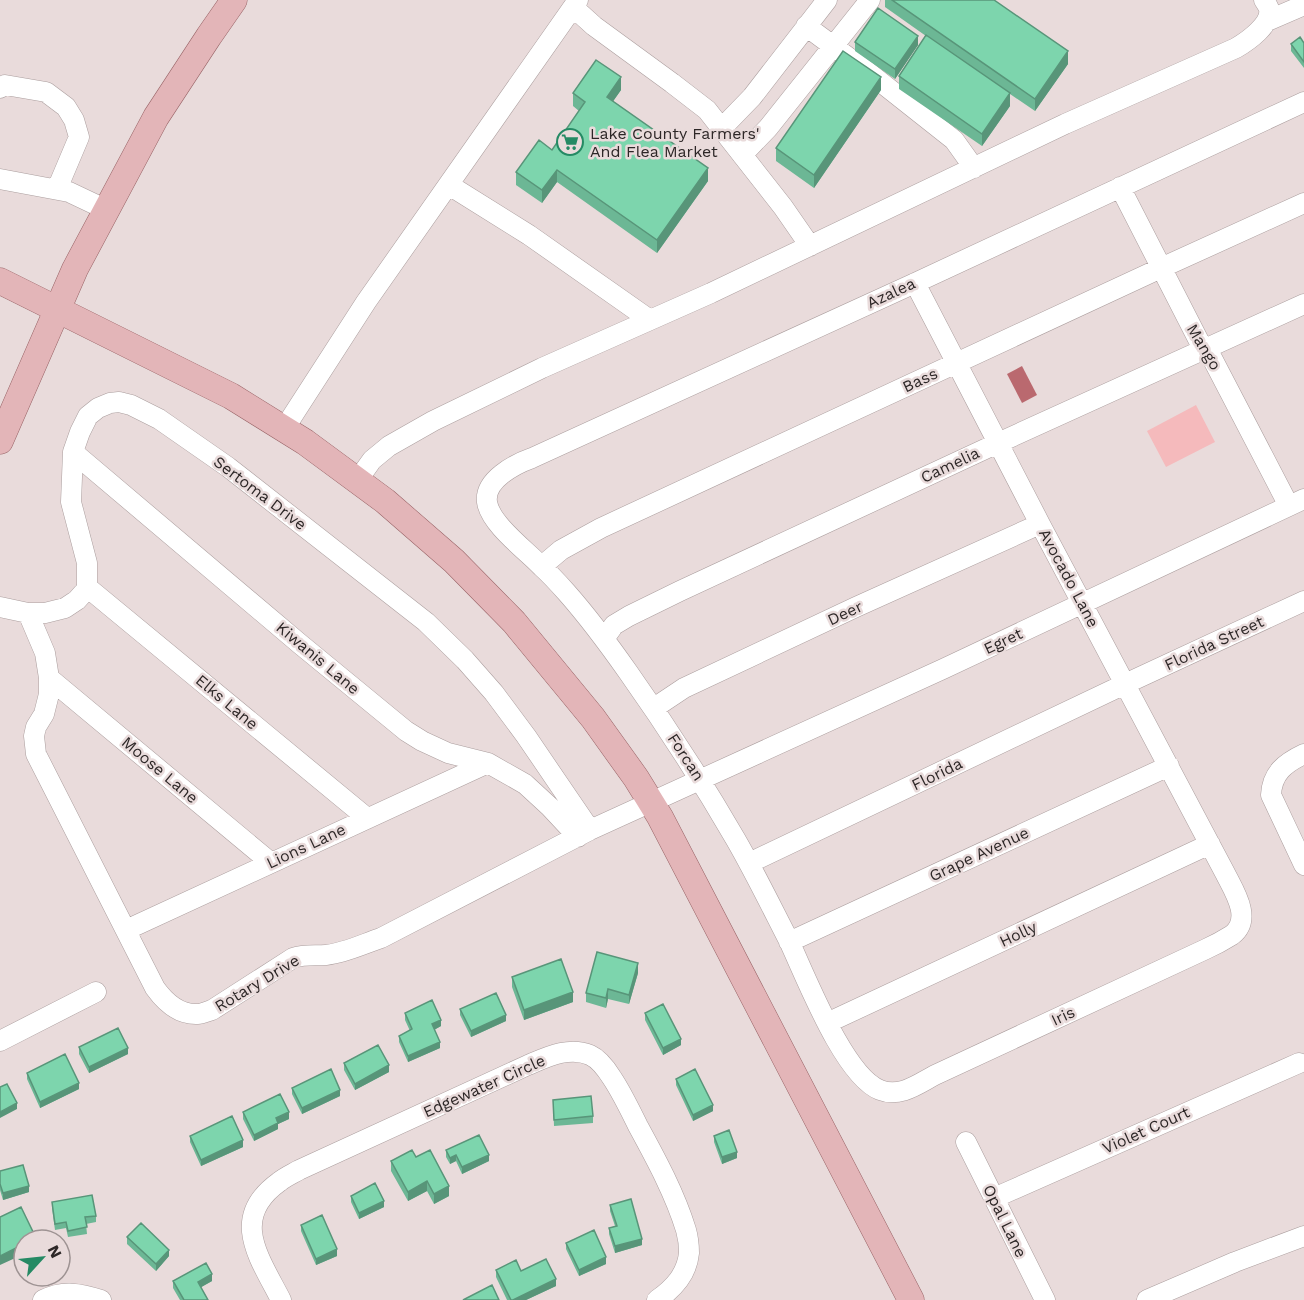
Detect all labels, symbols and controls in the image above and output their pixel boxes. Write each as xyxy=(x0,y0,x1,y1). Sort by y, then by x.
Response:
place label: Lake County Farmers' And Flea Market xyxy=(590,124,760,161)
supermarket icon: Lake County Farmers' And Flea Market xyxy=(555,127,585,157)
street label: Azalea xyxy=(864,274,918,312)
street label: Mango xyxy=(1183,320,1225,374)
street label: Bass xyxy=(900,364,940,396)
street label: Camelia xyxy=(918,443,982,487)
street label: Sertoma Drive xyxy=(210,452,310,534)
street label: Avocado Lane xyxy=(1035,525,1103,631)
street label: Deer xyxy=(824,596,866,629)
street label: Florida Street xyxy=(1161,612,1267,674)
street label: Kiwanis Lane xyxy=(273,618,363,698)
street label: Egret xyxy=(981,624,1026,658)
street label: Elks Lane xyxy=(192,670,262,734)
street label: Forcan xyxy=(664,730,708,784)
street label: Moose Lane xyxy=(118,733,202,807)
street label: Florida xyxy=(909,754,965,794)
street label: Lions Lane xyxy=(263,819,349,873)
street label: Grape Avenue xyxy=(926,823,1032,885)
street label: Holly xyxy=(996,917,1040,951)
street label: Rotary Drive xyxy=(211,950,303,1016)
street label: Iris xyxy=(1048,1002,1078,1030)
street label: Edgewater Circle xyxy=(420,1051,548,1121)
street label: Violet Court xyxy=(1099,1102,1193,1158)
street label: Opal Lane xyxy=(979,1182,1031,1260)
north arrow xyxy=(12,1228,72,1288)
text: N xyxy=(44,1242,66,1261)

